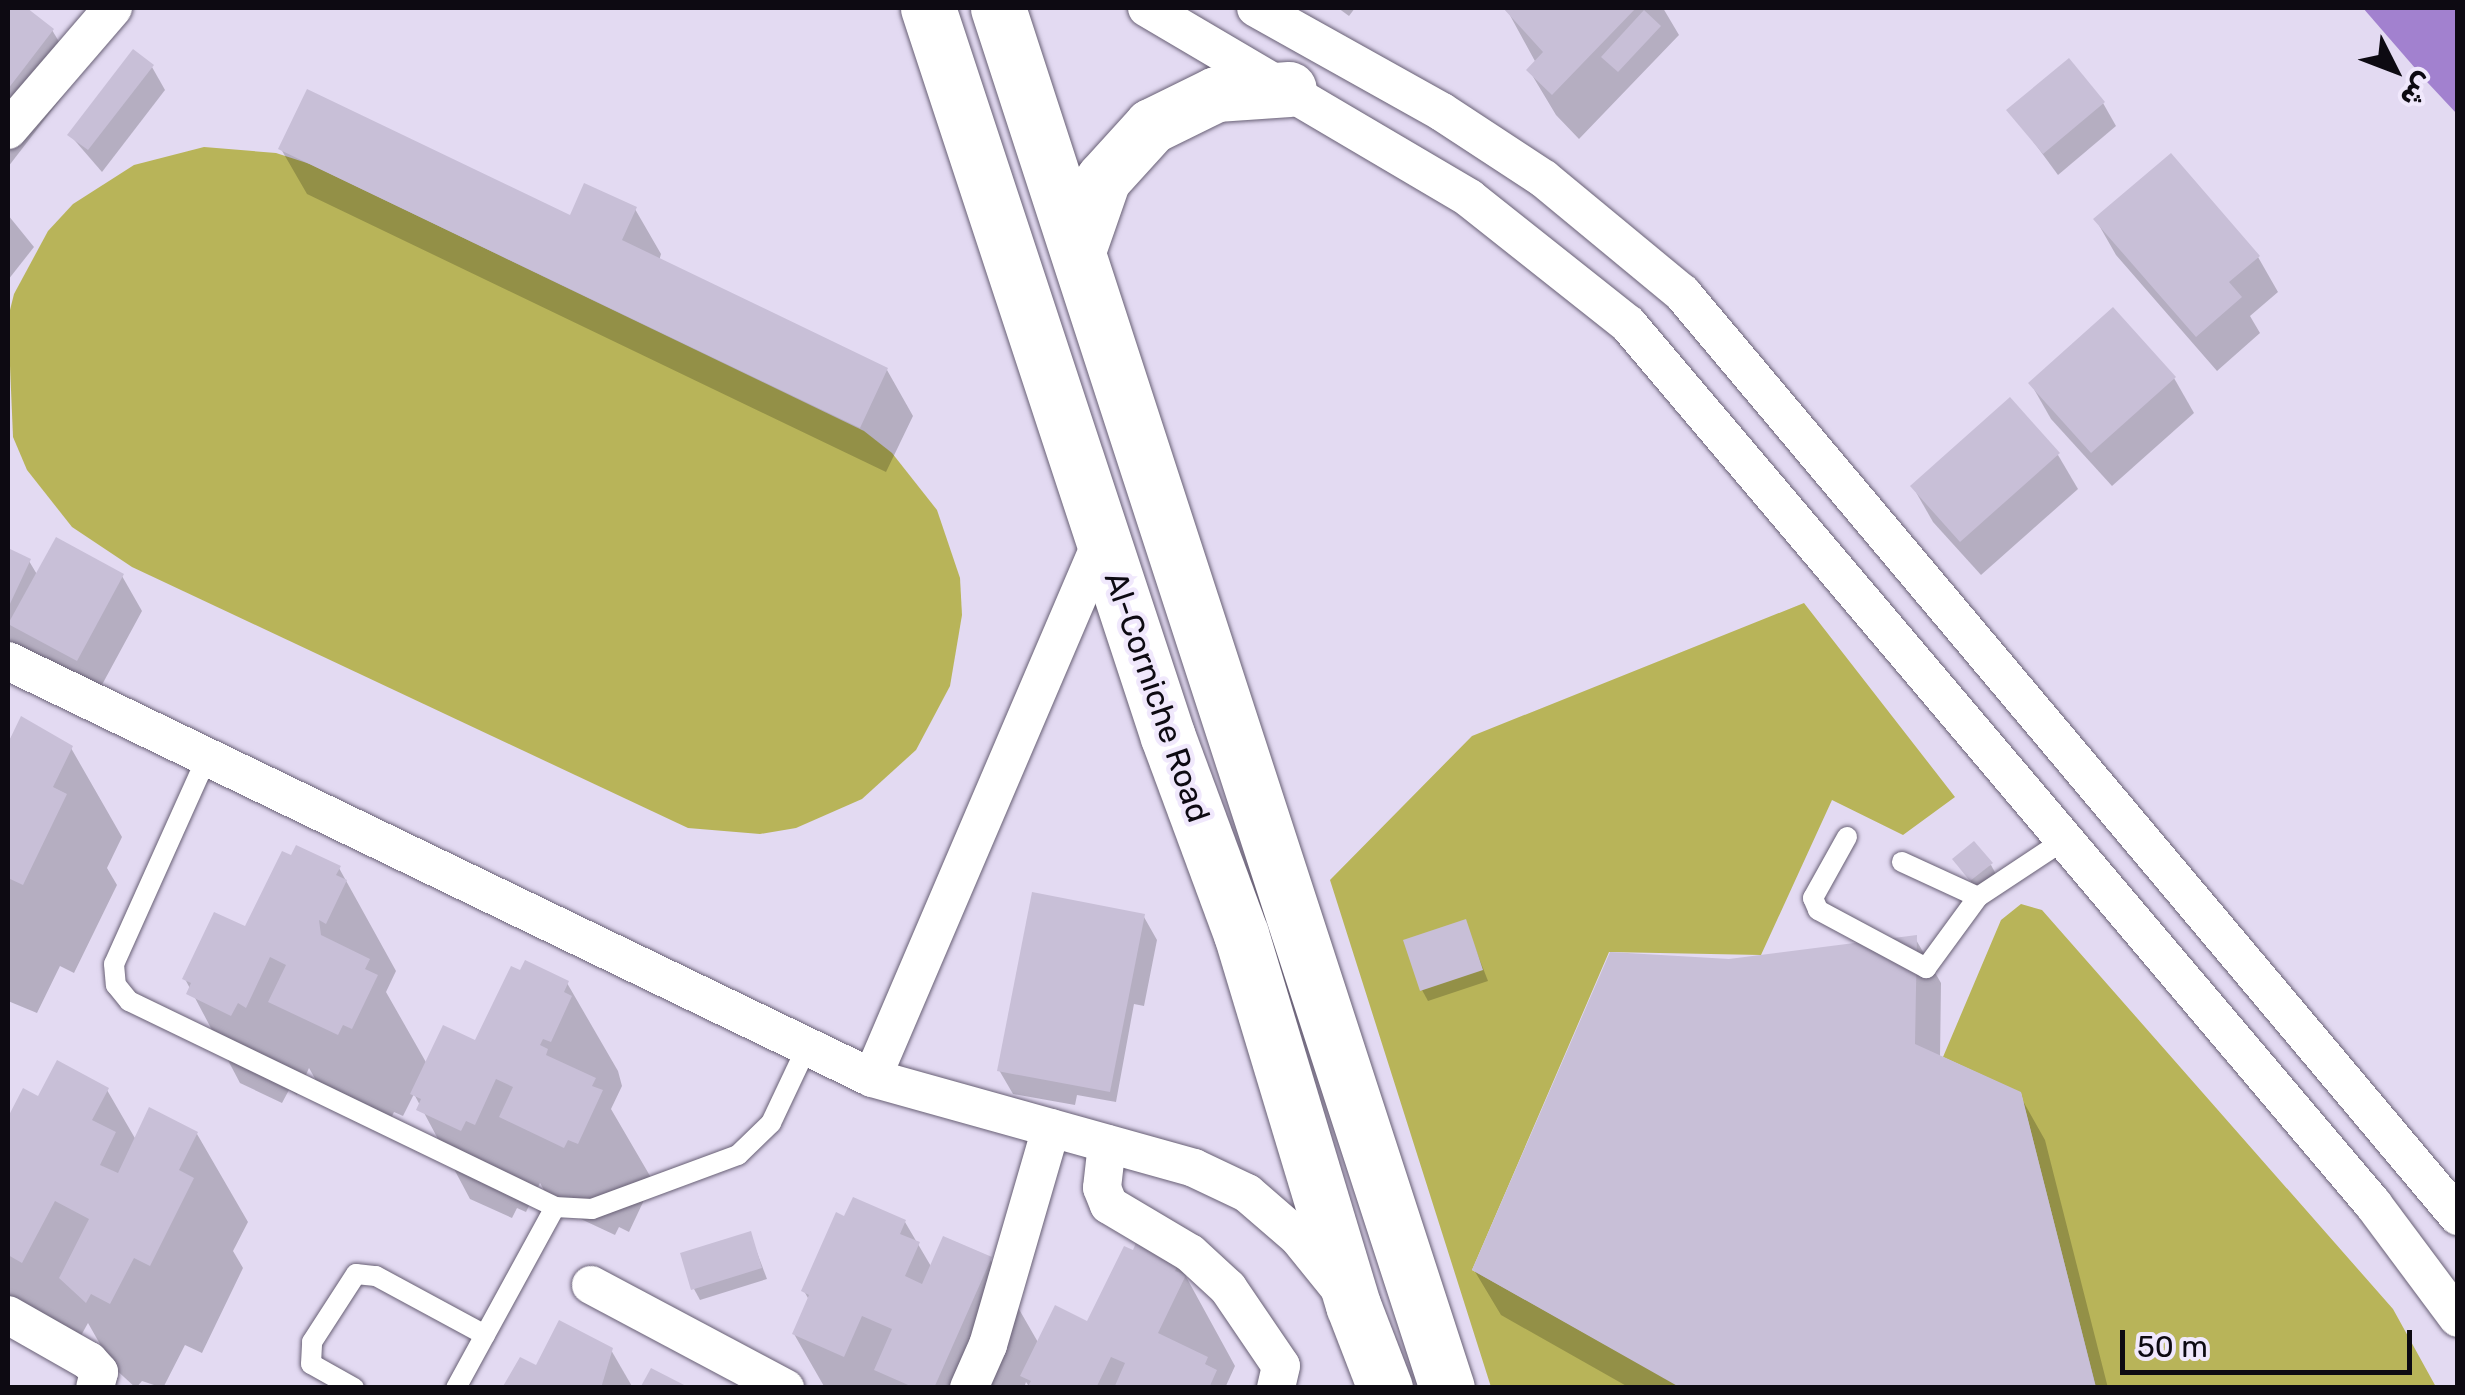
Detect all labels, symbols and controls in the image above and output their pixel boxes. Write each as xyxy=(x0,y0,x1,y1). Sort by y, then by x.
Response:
north arrow xyxy=(2345,20,2445,120)
text: ش xyxy=(2394,66,2442,115)
street label: Al-Corniche Road xyxy=(1096,567,1218,827)
scale bar xyxy=(2125,1310,2418,1372)
text: 50 m xyxy=(2137,1329,2208,1365)

